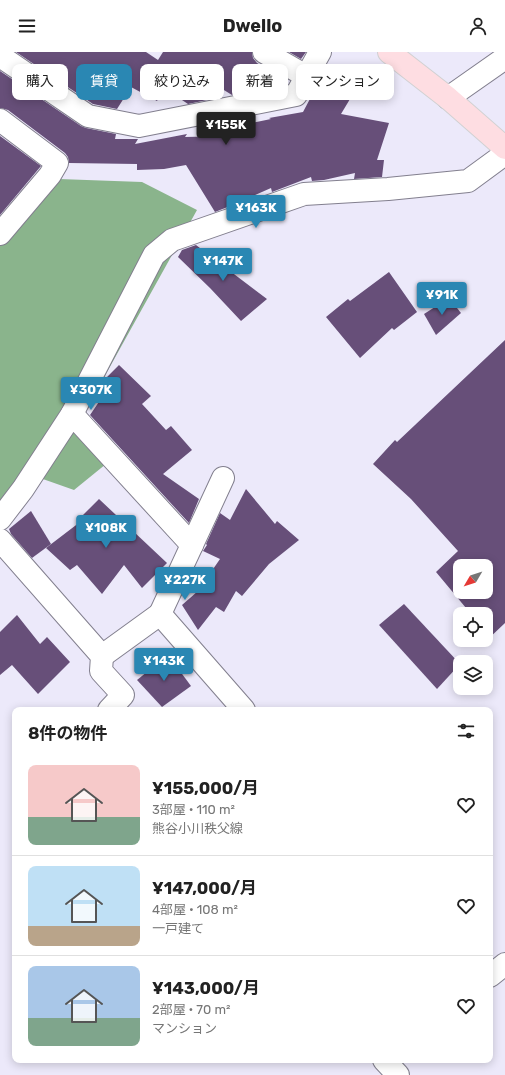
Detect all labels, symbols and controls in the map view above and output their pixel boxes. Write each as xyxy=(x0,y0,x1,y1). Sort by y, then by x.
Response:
icon: menu xyxy=(16,15,38,37)
text: Dwello xyxy=(223,15,282,37)
icon: person xyxy=(467,15,489,37)
chip: 購入 xyxy=(12,64,68,100)
chip: 賃貸 xyxy=(76,64,132,100)
chip: 絞り込み xyxy=(140,64,224,100)
chip: 新着 xyxy=(232,64,288,100)
chip: マンション xyxy=(296,64,394,100)
pin: ¥155K xyxy=(198,112,254,146)
text: ¥155K xyxy=(206,117,246,132)
pin: ¥163K xyxy=(228,195,284,229)
text: ¥163K xyxy=(235,200,277,215)
pin: ¥147K xyxy=(195,248,251,282)
text: ¥147K xyxy=(203,253,243,268)
pin: ¥91K xyxy=(418,282,466,316)
text: ¥91K xyxy=(426,287,458,302)
pin: ¥307K xyxy=(63,377,119,411)
text: ¥307K xyxy=(70,382,112,397)
pin: ¥108K xyxy=(78,515,134,549)
text: ¥108K xyxy=(85,520,127,535)
north arrow xyxy=(453,559,493,599)
map controls xyxy=(453,559,493,695)
pin: ¥227K xyxy=(157,567,213,601)
text: ¥227K xyxy=(164,572,206,587)
button: locate xyxy=(453,607,493,647)
pin: ¥143K xyxy=(136,648,192,682)
text: ¥143K xyxy=(143,653,185,668)
button: layers xyxy=(453,655,493,695)
icon: filters xyxy=(455,720,477,742)
text: 8件の物件 xyxy=(28,723,108,743)
text: ¥155,000/月 xyxy=(152,778,259,798)
icon: home xyxy=(60,781,108,829)
icon: heart xyxy=(455,794,477,816)
text: 3部屋 · 110 m² xyxy=(152,802,235,817)
text: 熊谷小川秩父線 xyxy=(152,821,243,836)
text: ¥147,000/月 xyxy=(152,878,257,898)
icon: home xyxy=(60,882,108,930)
icon: heart xyxy=(455,895,477,917)
text: 4部屋 · 108 m² xyxy=(152,902,238,917)
text: 一戸建て xyxy=(152,921,204,936)
text: ¥143,000/月 xyxy=(152,978,260,998)
icon: home xyxy=(60,982,108,1030)
icon: heart xyxy=(455,995,477,1017)
text: 2部屋 · 70 m² xyxy=(152,1002,230,1017)
text: マンション xyxy=(152,1021,217,1036)

